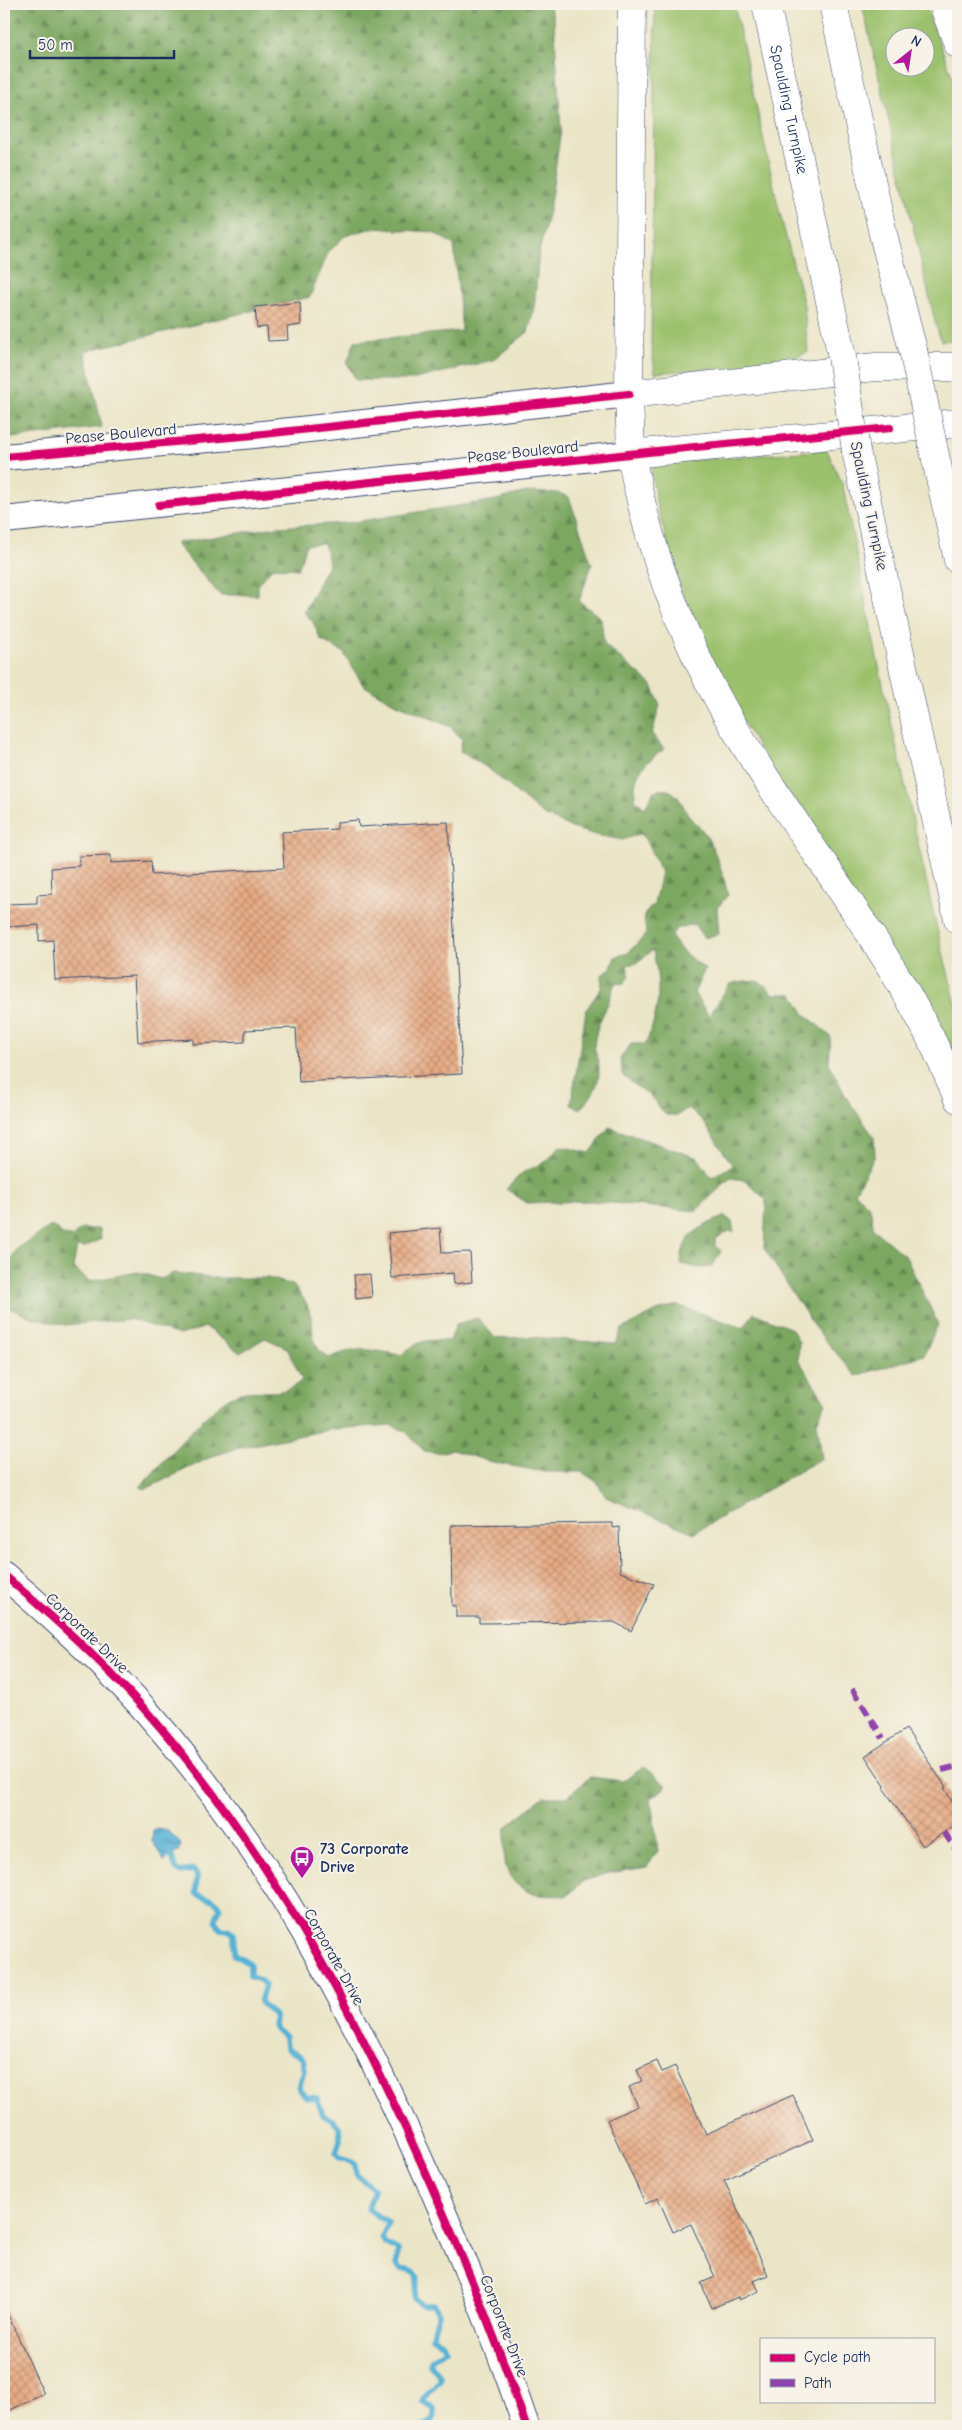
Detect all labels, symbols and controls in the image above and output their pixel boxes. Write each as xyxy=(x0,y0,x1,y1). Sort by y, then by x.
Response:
scale bar xyxy=(30,28,174,60)
north arrow xyxy=(884,28,934,78)
text: N xyxy=(908,32,924,51)
text: 50 m xyxy=(38,36,73,54)
street label: Spaulding Turnpike xyxy=(766,43,811,176)
street label: Pease Boulevard xyxy=(65,420,177,448)
street label: Pease Boulevard xyxy=(467,437,579,467)
street label: Spaulding Turnpike xyxy=(847,440,891,572)
street label: Corporate Drive xyxy=(42,1589,132,1677)
place label: 73 Corporate Drive xyxy=(320,1840,409,1876)
bus stop icon: 73 Corporate Drive xyxy=(289,1845,315,1879)
street label: Corporate Drive xyxy=(300,1905,368,2009)
street label: Corporate Drive xyxy=(476,2272,532,2380)
legend xyxy=(760,2338,934,2402)
text: Cycle path xyxy=(804,2348,871,2366)
text: Path xyxy=(804,2374,832,2392)

